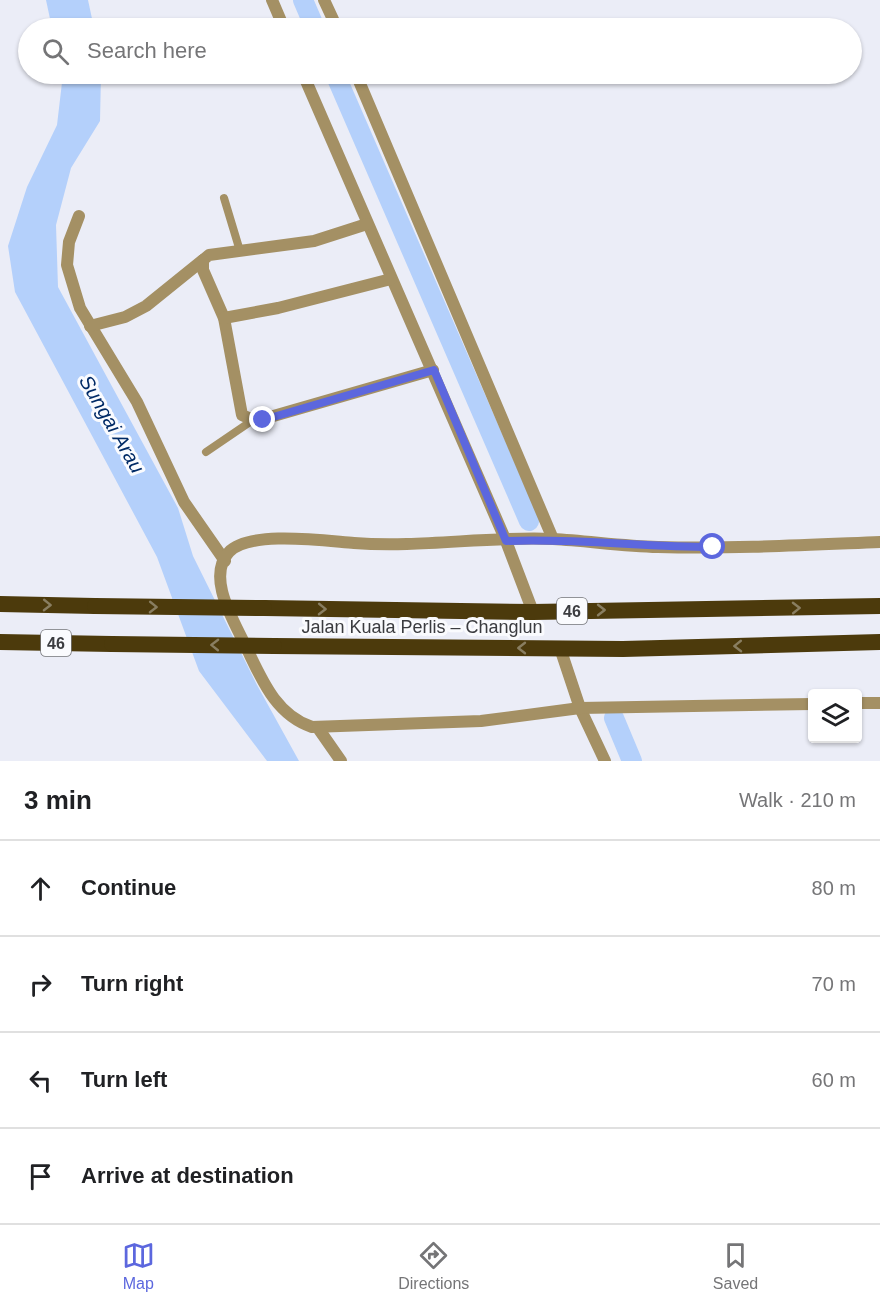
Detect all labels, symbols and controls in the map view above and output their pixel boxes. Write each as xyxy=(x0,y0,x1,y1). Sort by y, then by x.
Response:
search box xyxy=(18,18,862,84)
icon: search xyxy=(39,35,72,68)
text: Search here xyxy=(87,38,207,63)
water label: Sungai Arau xyxy=(75,371,149,477)
route end xyxy=(249,406,275,432)
route start xyxy=(699,533,725,559)
road number: 46 xyxy=(557,598,587,624)
one-way arrow xyxy=(43,599,52,611)
one-way arrow xyxy=(149,601,158,614)
one-way arrow xyxy=(792,602,801,614)
one-way arrow xyxy=(318,603,327,615)
one-way arrow xyxy=(597,604,606,616)
street label: Jalan Kuala Perlis – Changlun xyxy=(301,617,543,637)
road number: 46 xyxy=(41,630,71,656)
one-way arrow xyxy=(211,639,220,652)
one-way arrow xyxy=(733,640,742,653)
one-way arrow xyxy=(517,641,526,654)
map controls xyxy=(808,689,862,743)
button: layers xyxy=(808,689,862,743)
text: 3 min xyxy=(24,785,92,815)
text: Walk · 210 m xyxy=(739,789,856,811)
icon: ahead xyxy=(24,872,57,905)
text: Continue xyxy=(81,875,176,900)
text: 80 m xyxy=(812,877,856,899)
icon: right xyxy=(24,968,57,1001)
text: Turn right xyxy=(81,971,183,996)
text: 70 m xyxy=(812,973,856,995)
icon: left xyxy=(24,1064,57,1097)
text: Turn left xyxy=(81,1067,167,1092)
text: 60 m xyxy=(812,1069,856,1091)
icon: arrive xyxy=(24,1160,57,1193)
text: Arrive at destination xyxy=(81,1163,294,1188)
tab: Map xyxy=(122,1239,155,1293)
tab: Directions xyxy=(398,1239,469,1293)
tab: Saved xyxy=(713,1239,758,1293)

